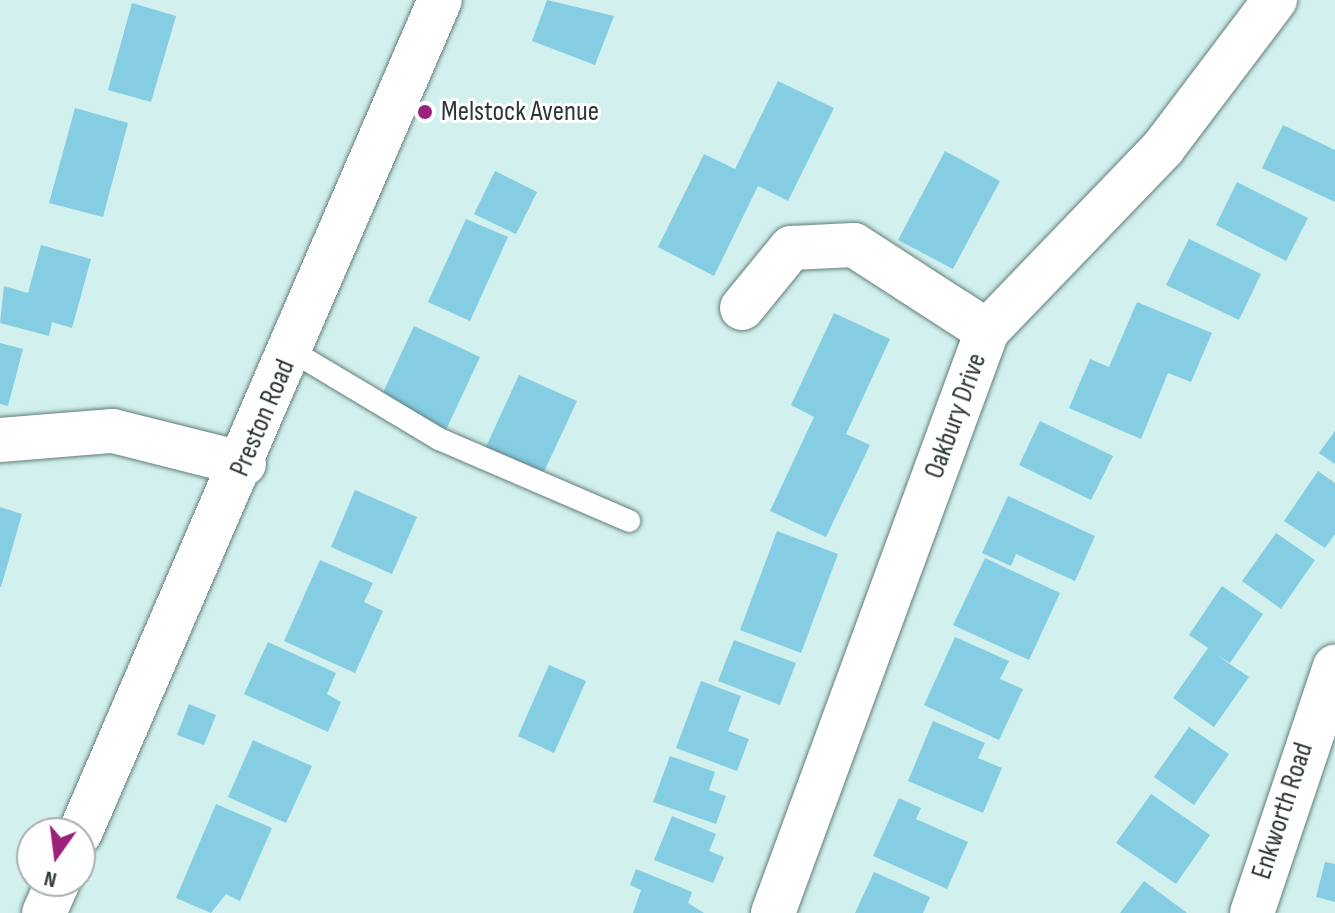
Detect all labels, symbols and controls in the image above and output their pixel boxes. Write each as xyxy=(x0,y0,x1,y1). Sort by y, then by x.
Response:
place label: Melstock Avenue xyxy=(441,95,599,129)
marker: Melstock Avenue xyxy=(416,103,434,121)
street label: Oakbury Drive xyxy=(918,349,994,483)
street label: Preston Road xyxy=(223,354,303,482)
street label: Enkworth Road xyxy=(1245,739,1321,883)
north arrow xyxy=(16,817,96,897)
text: N xyxy=(42,864,60,893)

